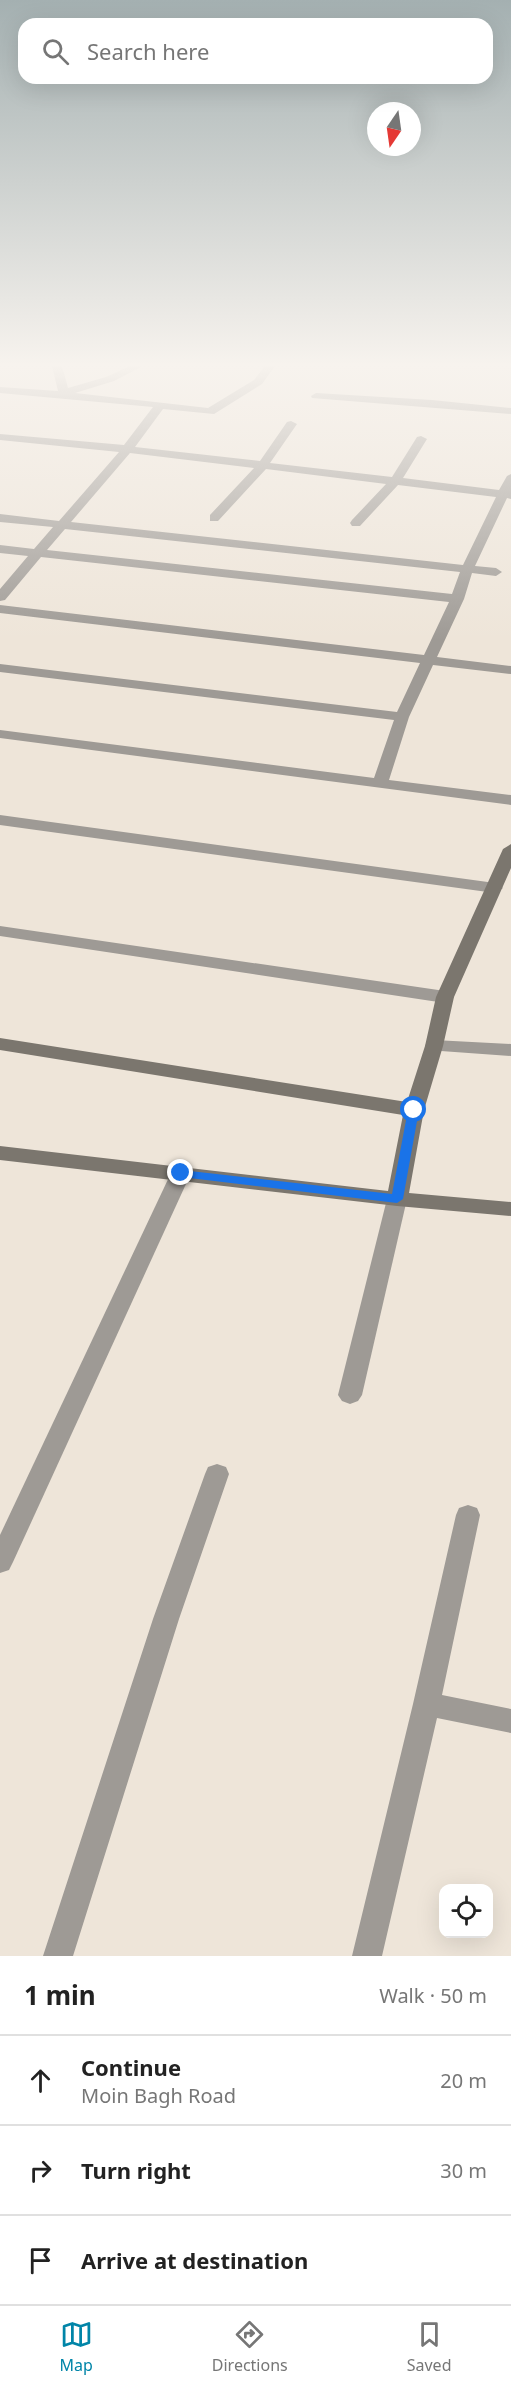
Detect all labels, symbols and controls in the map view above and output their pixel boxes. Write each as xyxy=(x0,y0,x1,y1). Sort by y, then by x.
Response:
search box xyxy=(18,18,493,84)
icon: search xyxy=(39,35,72,68)
text: Search here xyxy=(87,36,209,66)
north arrow xyxy=(367,102,421,156)
route start xyxy=(400,1096,426,1122)
route end xyxy=(167,1159,193,1185)
map controls xyxy=(439,1884,493,1938)
button: locate xyxy=(439,1884,493,1938)
text: 1 min xyxy=(24,1977,96,2013)
text: Walk · 50 m xyxy=(379,1982,487,2009)
text: Continue xyxy=(81,2052,181,2082)
icon: ahead xyxy=(24,2064,57,2097)
text: 20 m xyxy=(440,2067,487,2094)
text: Moin Bagh Road xyxy=(81,2082,236,2109)
icon: right xyxy=(24,2154,57,2187)
text: Turn right xyxy=(81,2155,191,2185)
text: 30 m xyxy=(440,2157,487,2184)
icon: arrive xyxy=(24,2244,57,2277)
text: Arrive at destination xyxy=(81,2245,308,2275)
tab: Map xyxy=(59,2318,93,2376)
tab: Directions xyxy=(212,2318,288,2376)
tab: Saved xyxy=(407,2318,451,2376)

